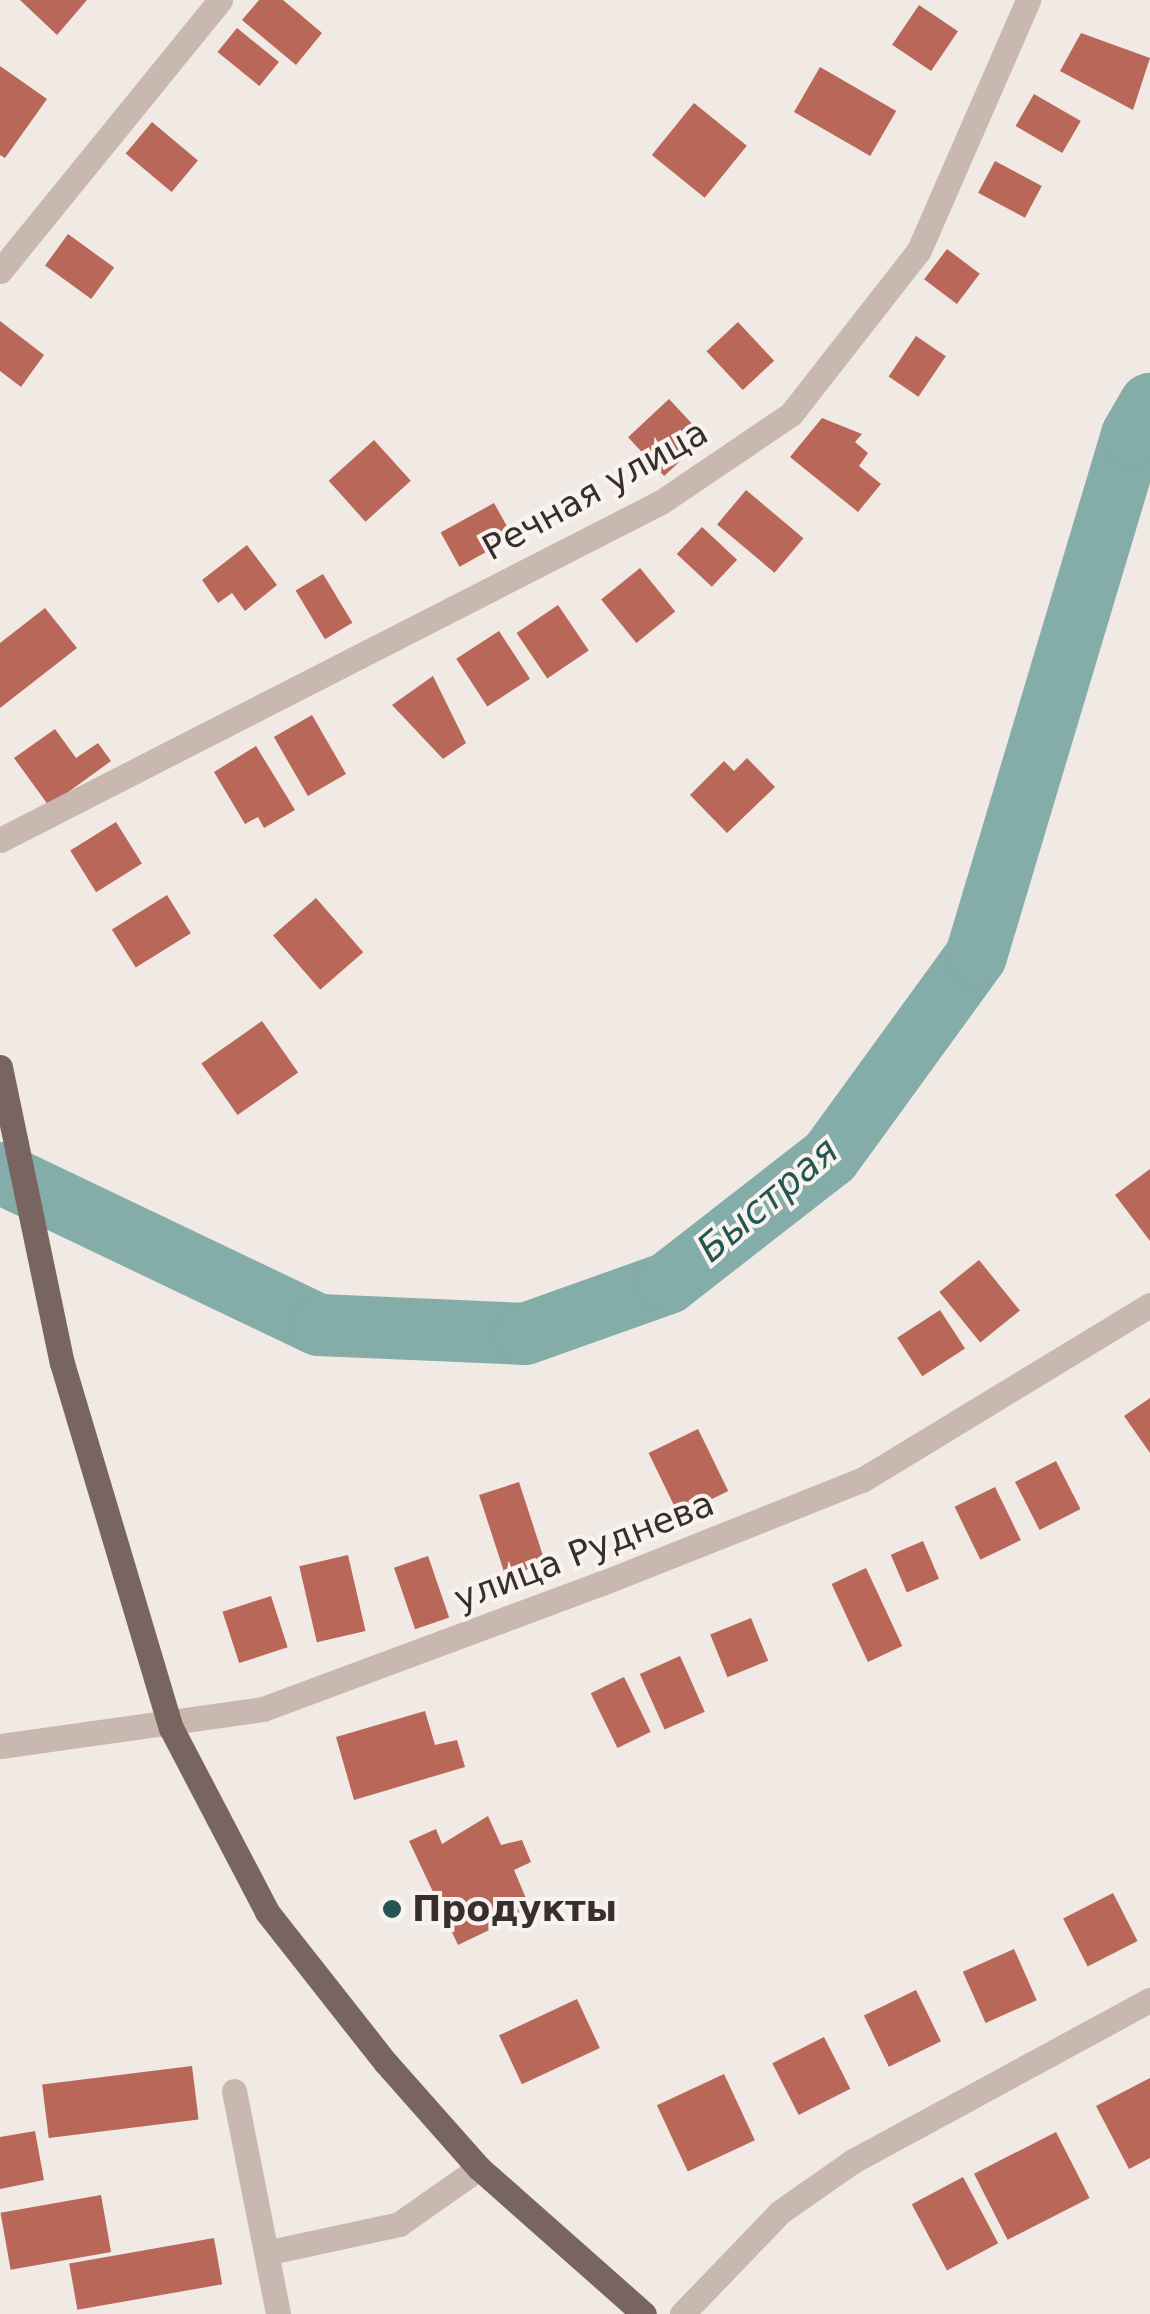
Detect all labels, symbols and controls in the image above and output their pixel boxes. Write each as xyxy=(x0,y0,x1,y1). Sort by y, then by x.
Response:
street label: Речная улица xyxy=(475,411,715,569)
water label: Быстрая xyxy=(688,1128,848,1272)
street label: улица Руднева xyxy=(448,1482,720,1620)
place label: Продукты xyxy=(412,1888,617,1930)
marker: Продукты xyxy=(381,1898,403,1920)

